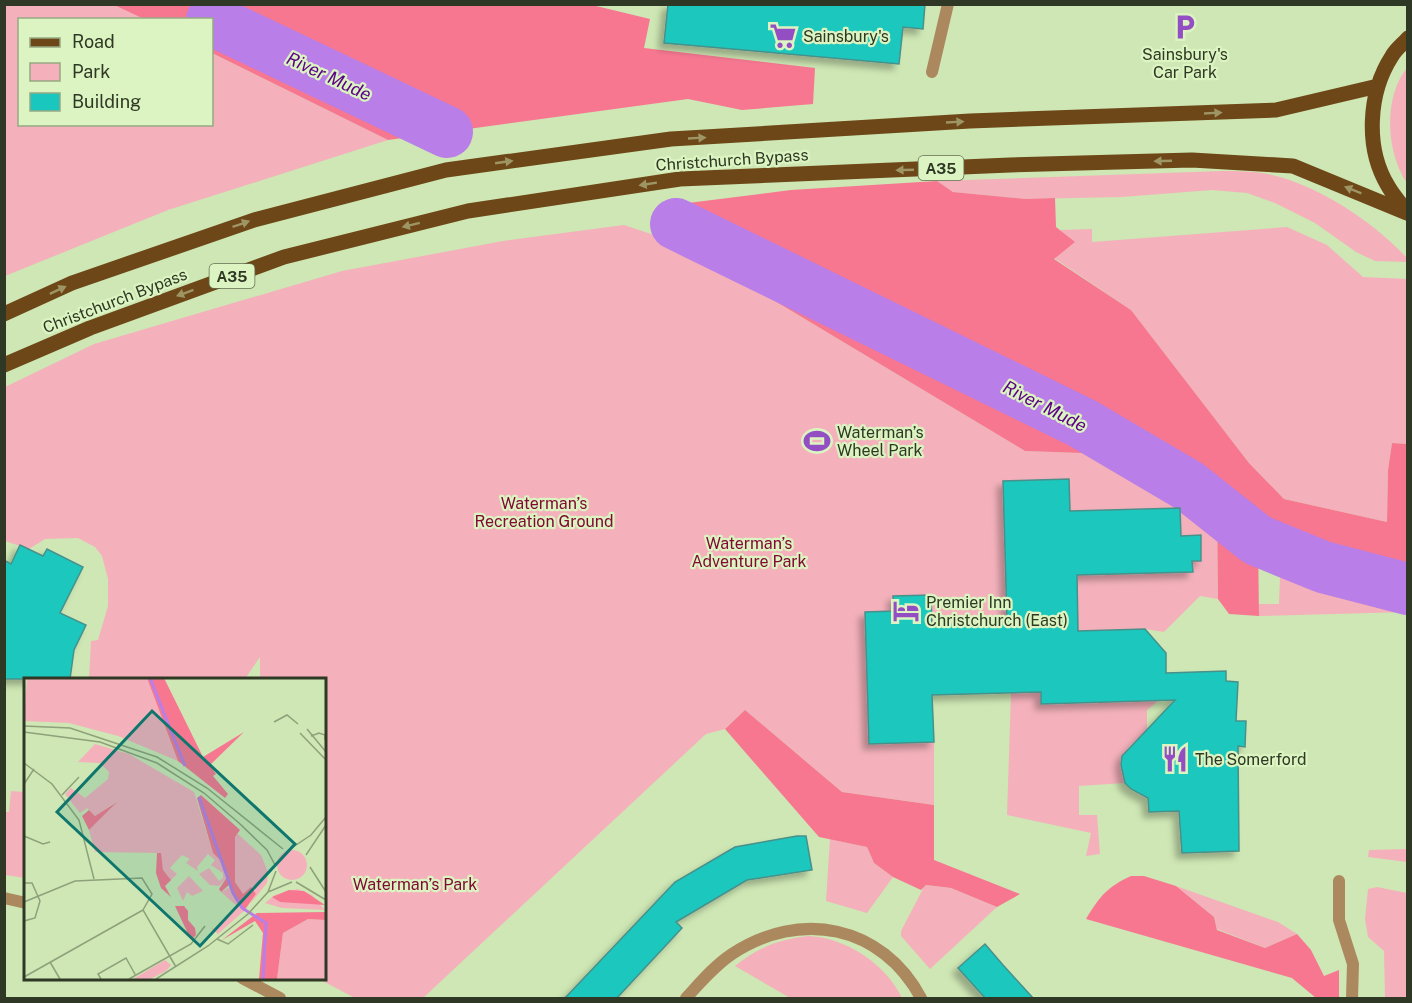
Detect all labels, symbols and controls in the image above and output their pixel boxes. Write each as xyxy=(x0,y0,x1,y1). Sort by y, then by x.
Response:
parking icon: Sainsbury's Car Park xyxy=(1170,12,1200,42)
legend xyxy=(18,18,213,126)
supermarket icon: Sainsbury's xyxy=(768,21,798,51)
place label: Sainsbury's xyxy=(803,27,889,46)
text: Road xyxy=(72,31,115,52)
place label: Sainsbury's Car Park xyxy=(1142,45,1228,82)
water label: River Mude xyxy=(283,47,375,105)
text: Park xyxy=(72,61,110,82)
text: Building xyxy=(72,91,141,112)
one-way arrow xyxy=(1203,108,1222,117)
one-way arrow xyxy=(945,117,964,126)
one-way arrow xyxy=(688,133,707,142)
street label: Christchurch Bypass xyxy=(655,145,809,175)
road number: A35 xyxy=(918,156,964,180)
one-way arrow xyxy=(1154,156,1173,166)
one-way arrow xyxy=(495,158,514,167)
one-way arrow xyxy=(896,165,915,174)
one-way arrow xyxy=(638,179,657,188)
one-way arrow xyxy=(1344,185,1362,195)
one-way arrow xyxy=(232,219,250,229)
one-way arrow xyxy=(402,221,421,231)
road number: A35 xyxy=(210,264,254,288)
street label: Christchurch Bypass xyxy=(40,265,190,337)
one-way arrow xyxy=(49,285,66,294)
one-way arrow xyxy=(176,289,194,298)
water label: River Mude xyxy=(1000,376,1091,436)
place label: Waterman’s Wheel Park xyxy=(837,423,924,460)
sports icon: Waterman’s Wheel Park xyxy=(802,426,832,456)
park label: Waterman’s Recreation Ground xyxy=(474,494,614,531)
park label: Waterman’s Adventure Park xyxy=(691,534,807,571)
place label: Premier Inn Christchurch (East) xyxy=(926,593,1068,630)
hotel icon: Premier Inn Christchurch (East) xyxy=(891,596,921,626)
inset map xyxy=(24,678,326,979)
restaurant icon: The Somerford xyxy=(1160,744,1190,774)
place label: The Somerford xyxy=(1195,750,1307,769)
park label: Waterman’s Park xyxy=(353,875,477,894)

